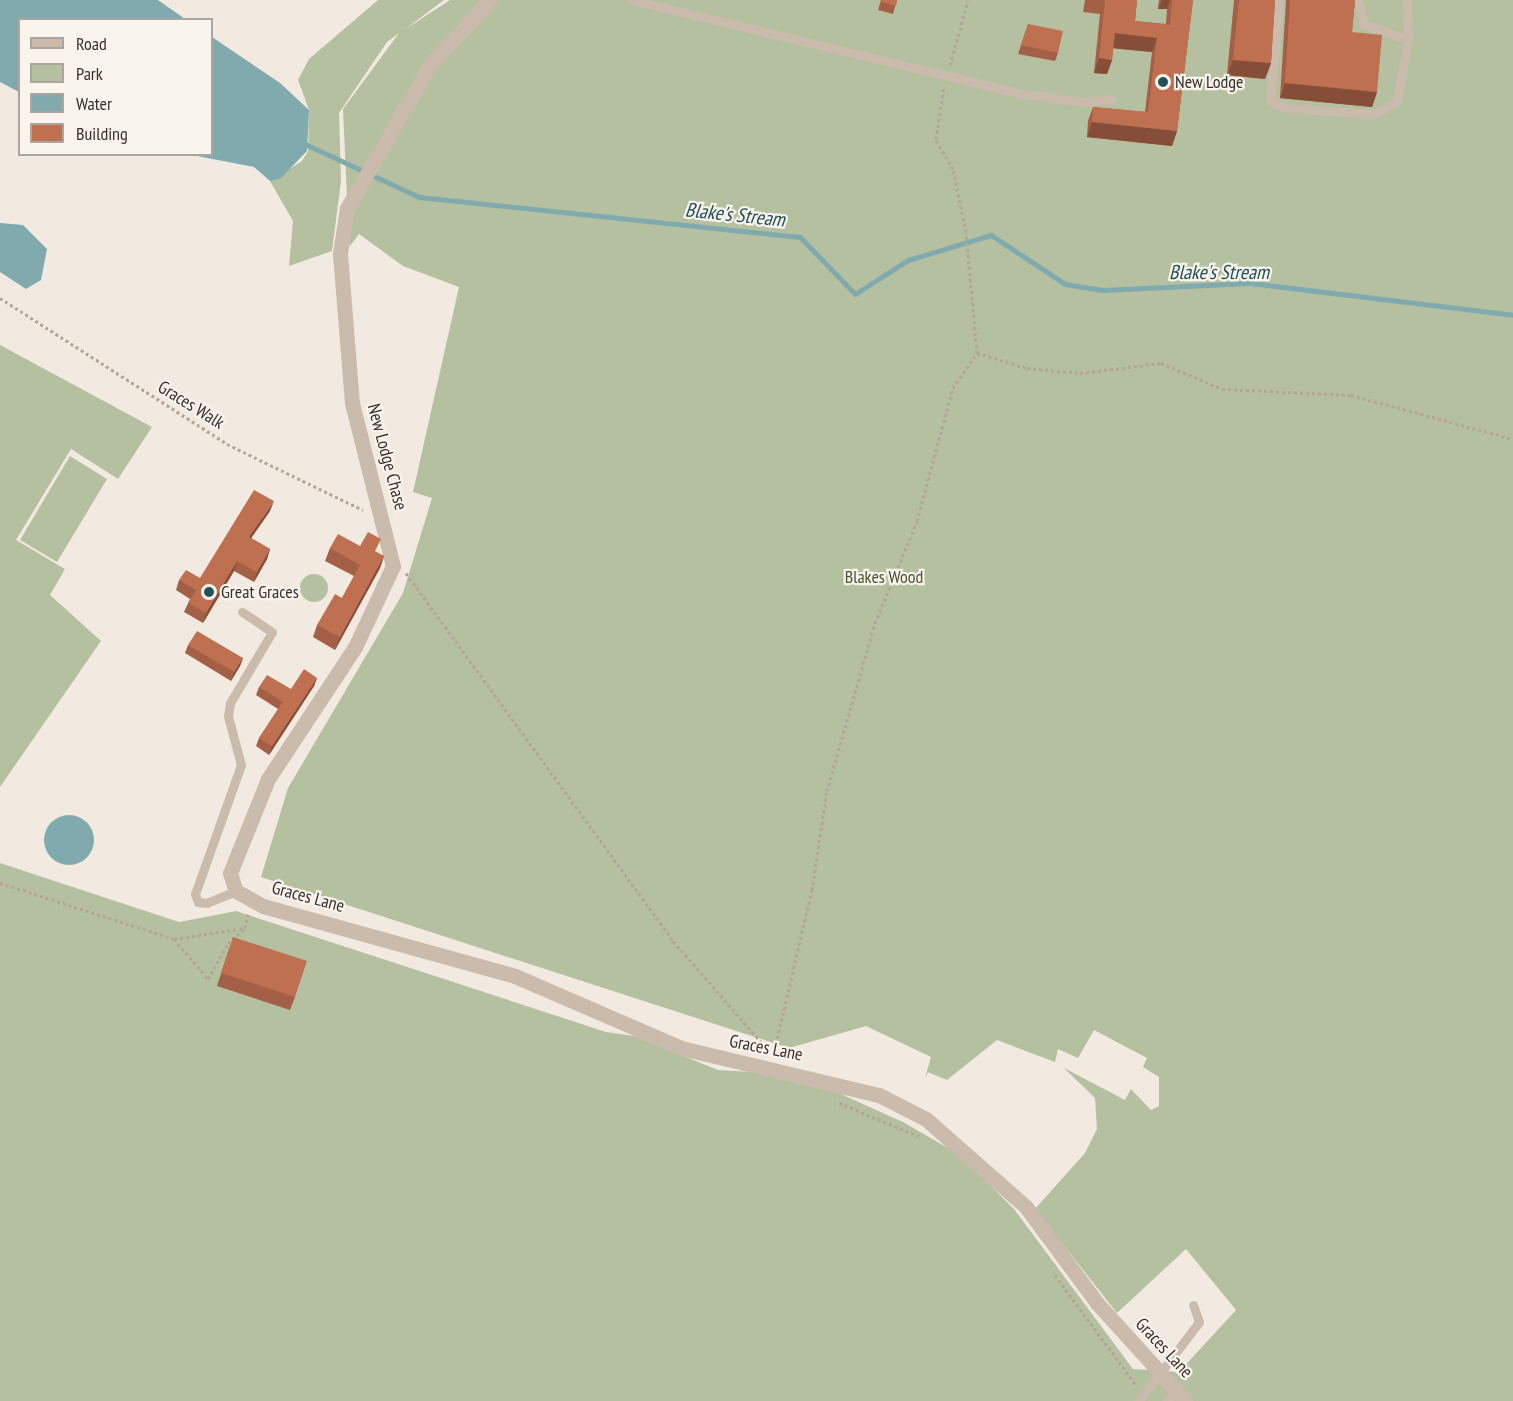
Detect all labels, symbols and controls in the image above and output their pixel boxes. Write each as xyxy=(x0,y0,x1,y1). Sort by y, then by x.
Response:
legend xyxy=(18,18,213,156)
text: Road xyxy=(76,32,107,55)
text: Park xyxy=(76,62,103,85)
place label: New Lodge xyxy=(1175,71,1244,93)
marker: New Lodge xyxy=(1156,75,1170,89)
text: Water xyxy=(76,92,112,115)
text: Building xyxy=(76,122,128,145)
water label: Blake's Stream xyxy=(684,198,786,232)
water label: Blake's Stream xyxy=(1169,260,1269,284)
street label: Graces Walk xyxy=(154,376,228,434)
street label: New Lodge Chase xyxy=(362,401,412,513)
park label: Blakes Wood xyxy=(845,566,923,588)
place label: Great Graces xyxy=(221,581,299,603)
marker: Great Graces xyxy=(202,585,216,599)
street label: Graces Lane xyxy=(269,877,347,917)
street label: Graces Lane xyxy=(728,1030,804,1066)
street label: Graces Lane xyxy=(1131,1314,1197,1382)

